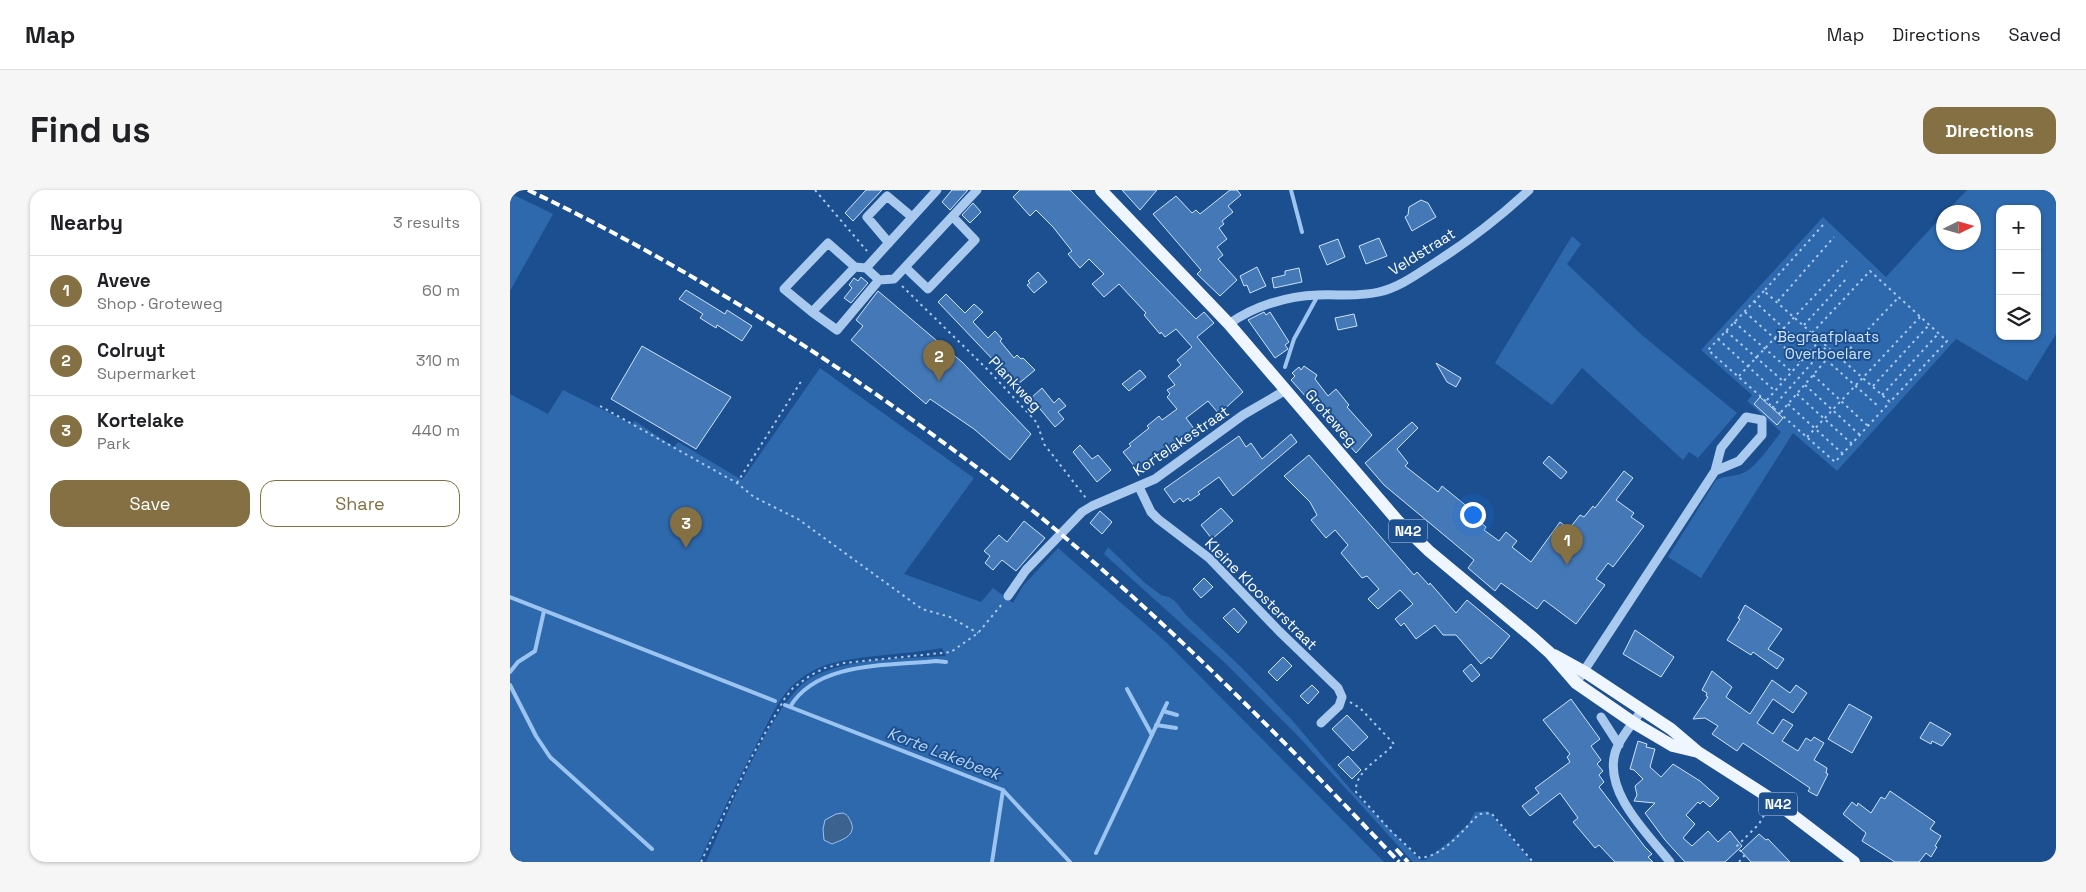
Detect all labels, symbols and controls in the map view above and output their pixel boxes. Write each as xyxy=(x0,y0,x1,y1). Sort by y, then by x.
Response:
text: Map xyxy=(25,19,75,50)
text: Map xyxy=(1827,23,1864,46)
text: Directions xyxy=(1892,23,1981,46)
text: Saved xyxy=(2009,23,2061,46)
button: Directions xyxy=(1923,107,2056,154)
text: Find us xyxy=(30,108,151,152)
north arrow xyxy=(1936,205,1981,250)
map controls xyxy=(1996,205,2041,340)
button: + xyxy=(1996,205,2041,250)
text: Nearby xyxy=(50,209,123,236)
text: 3 results xyxy=(393,212,460,233)
street label: Veldstraat xyxy=(1385,224,1459,279)
button: − xyxy=(1996,250,2041,295)
text: Aveve xyxy=(97,268,151,293)
text: 1 xyxy=(62,280,70,301)
text: 60 m xyxy=(422,280,460,301)
text: Shop · Groteweg xyxy=(97,293,223,314)
button: layers xyxy=(1996,295,2041,340)
park label: Begraafplaats Overboelare xyxy=(1777,327,1879,363)
text: Colruyt xyxy=(97,338,166,363)
pin: 2 xyxy=(923,340,955,381)
text: 2 xyxy=(61,350,71,371)
text: 310 m xyxy=(416,350,460,371)
street label: Plankweg xyxy=(985,352,1046,415)
text: Supermarket xyxy=(97,363,196,384)
street label: Groteweg xyxy=(1301,385,1362,450)
street label: Kortelakestraat xyxy=(1129,401,1232,480)
text: Kortelake xyxy=(97,408,184,433)
text: 3 xyxy=(61,420,71,441)
text: 440 m xyxy=(412,420,460,441)
text: Park xyxy=(97,433,130,454)
button: Save xyxy=(50,480,250,527)
button: Share xyxy=(260,480,460,527)
your location xyxy=(1460,502,1486,528)
pin: 3 xyxy=(670,507,702,548)
road number: N42 xyxy=(1389,520,1427,542)
pin: 1 xyxy=(1551,524,1583,565)
street label: Kleine Kloosterstraat xyxy=(1201,533,1322,654)
water label: Korte Lakebeek xyxy=(884,722,1006,786)
road number: N42 xyxy=(1759,792,1797,816)

